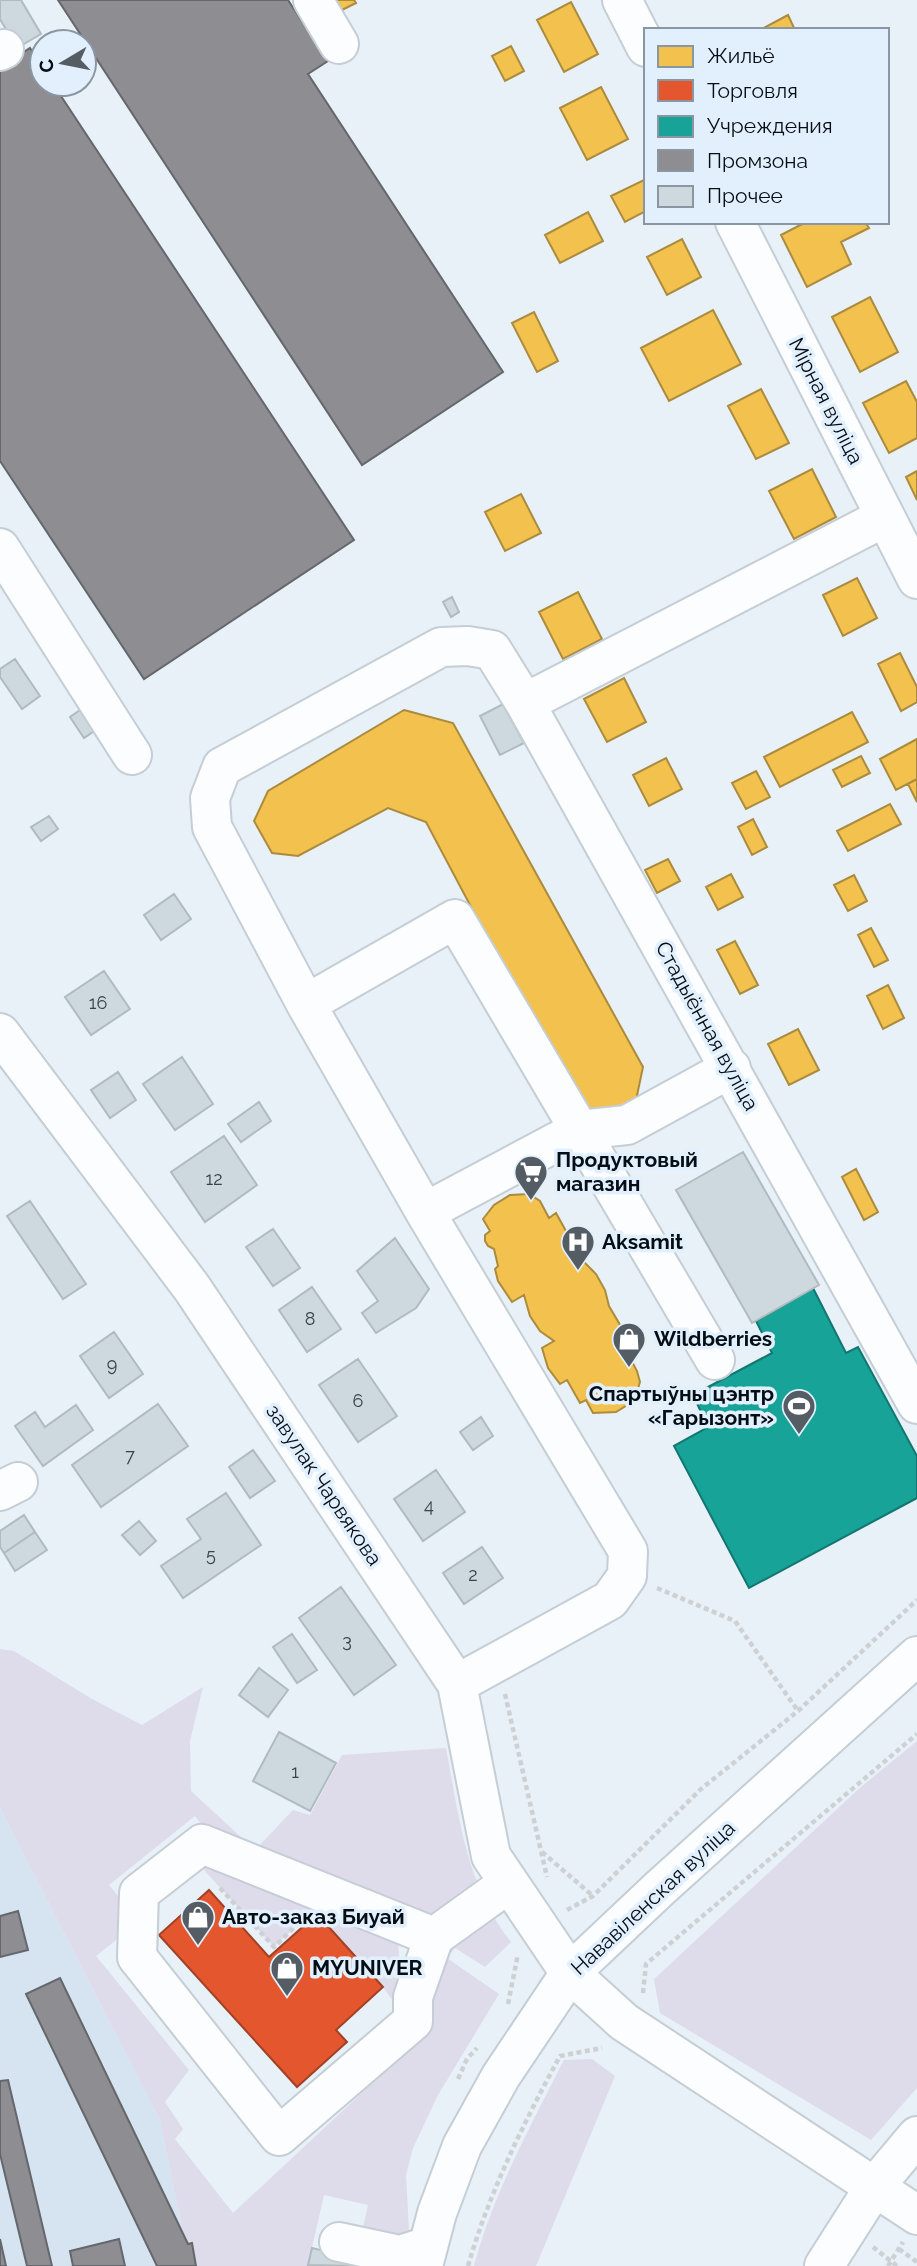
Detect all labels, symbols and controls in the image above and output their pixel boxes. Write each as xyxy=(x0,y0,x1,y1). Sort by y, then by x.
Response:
north arrow xyxy=(28,28,98,98)
legend xyxy=(644,28,889,224)
text: Жильё xyxy=(707,43,775,68)
text: С xyxy=(34,58,58,74)
text: Торговля xyxy=(707,78,798,103)
text: Учреждения xyxy=(707,113,833,138)
text: Промзона xyxy=(707,148,808,173)
text: Прочее xyxy=(707,183,783,208)
street label: Мірная вуліца xyxy=(784,333,869,468)
street label: Стадыённая вуліца xyxy=(651,937,764,1115)
house number: 16 xyxy=(89,992,107,1013)
place label: Продуктовый магазин xyxy=(556,1147,698,1196)
supermarket icon: Продуктовый магазин xyxy=(512,1153,550,1202)
house number: 12 xyxy=(205,1168,223,1189)
hospital icon: Aksamit xyxy=(559,1223,597,1272)
place label: Aksamit xyxy=(602,1229,683,1254)
house number: 8 xyxy=(305,1308,315,1329)
shop icon: Wildberries xyxy=(610,1320,648,1369)
place label: Wildberries xyxy=(654,1326,772,1351)
house number: 9 xyxy=(107,1354,117,1375)
place label: Спартыўны цэнтр «Гарызонт» xyxy=(589,1381,774,1430)
sports icon: Спартыўны цэнтр «Гарызонт» xyxy=(780,1387,818,1436)
house number: 6 xyxy=(353,1390,364,1411)
street label: завулак Чарвякова xyxy=(261,1399,388,1570)
house number: 7 xyxy=(125,1445,135,1466)
house number: 4 xyxy=(424,1495,434,1516)
house number: 5 xyxy=(206,1544,216,1565)
house number: 2 xyxy=(468,1564,478,1585)
house number: 3 xyxy=(342,1630,352,1651)
house number: 1 xyxy=(291,1761,299,1782)
street label: Нававіленская вуліца xyxy=(566,1815,740,1980)
shop icon: Авто-заказ Биуай xyxy=(179,1898,217,1947)
place label: Авто-заказ Биуай xyxy=(222,1904,405,1929)
shop icon: MYUNIVER xyxy=(268,1949,306,1998)
place label: MYUNIVER xyxy=(312,1955,423,1980)

